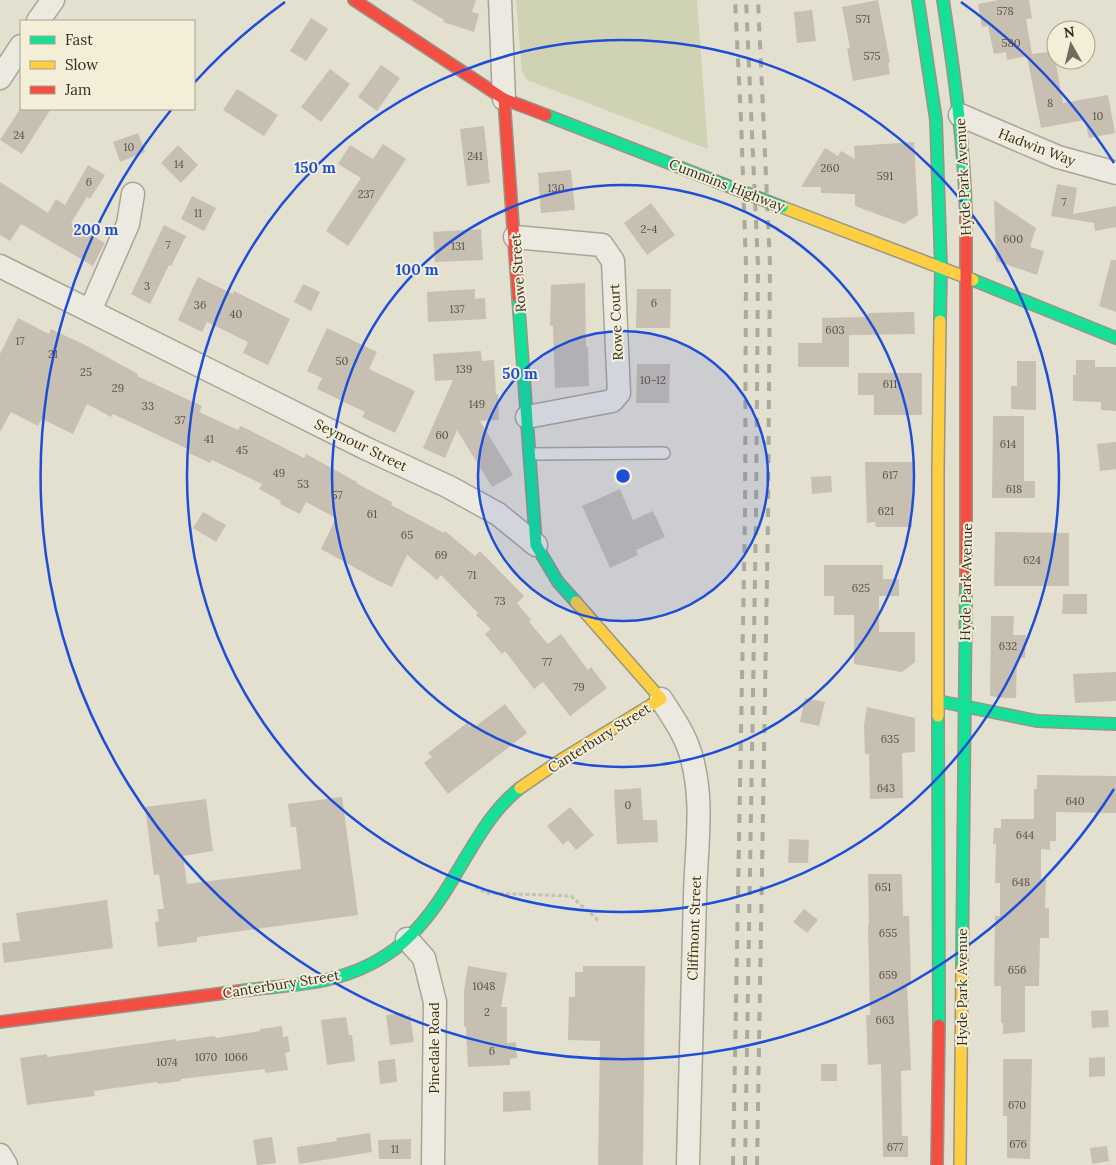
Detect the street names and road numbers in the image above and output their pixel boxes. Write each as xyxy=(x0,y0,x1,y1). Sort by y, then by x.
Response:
street label: Hyde Park Avenue xyxy=(951,117,975,236)
street label: Hadwin Way xyxy=(996,124,1079,170)
street label: Cummins Highway xyxy=(667,155,788,216)
street label: Rowe Street xyxy=(506,233,530,313)
street label: Rowe Court xyxy=(605,283,627,361)
street label: Seymour Street xyxy=(312,415,411,476)
street label: Hyde Park Avenue xyxy=(956,522,976,641)
street label: Canterbury Street xyxy=(544,699,654,777)
street label: Cliffmont Street xyxy=(683,875,705,981)
street label: Hyde Park Avenue xyxy=(953,928,971,1046)
street label: Canterbury Street xyxy=(221,966,341,1002)
street label: Pinedale Road xyxy=(425,1002,443,1094)

